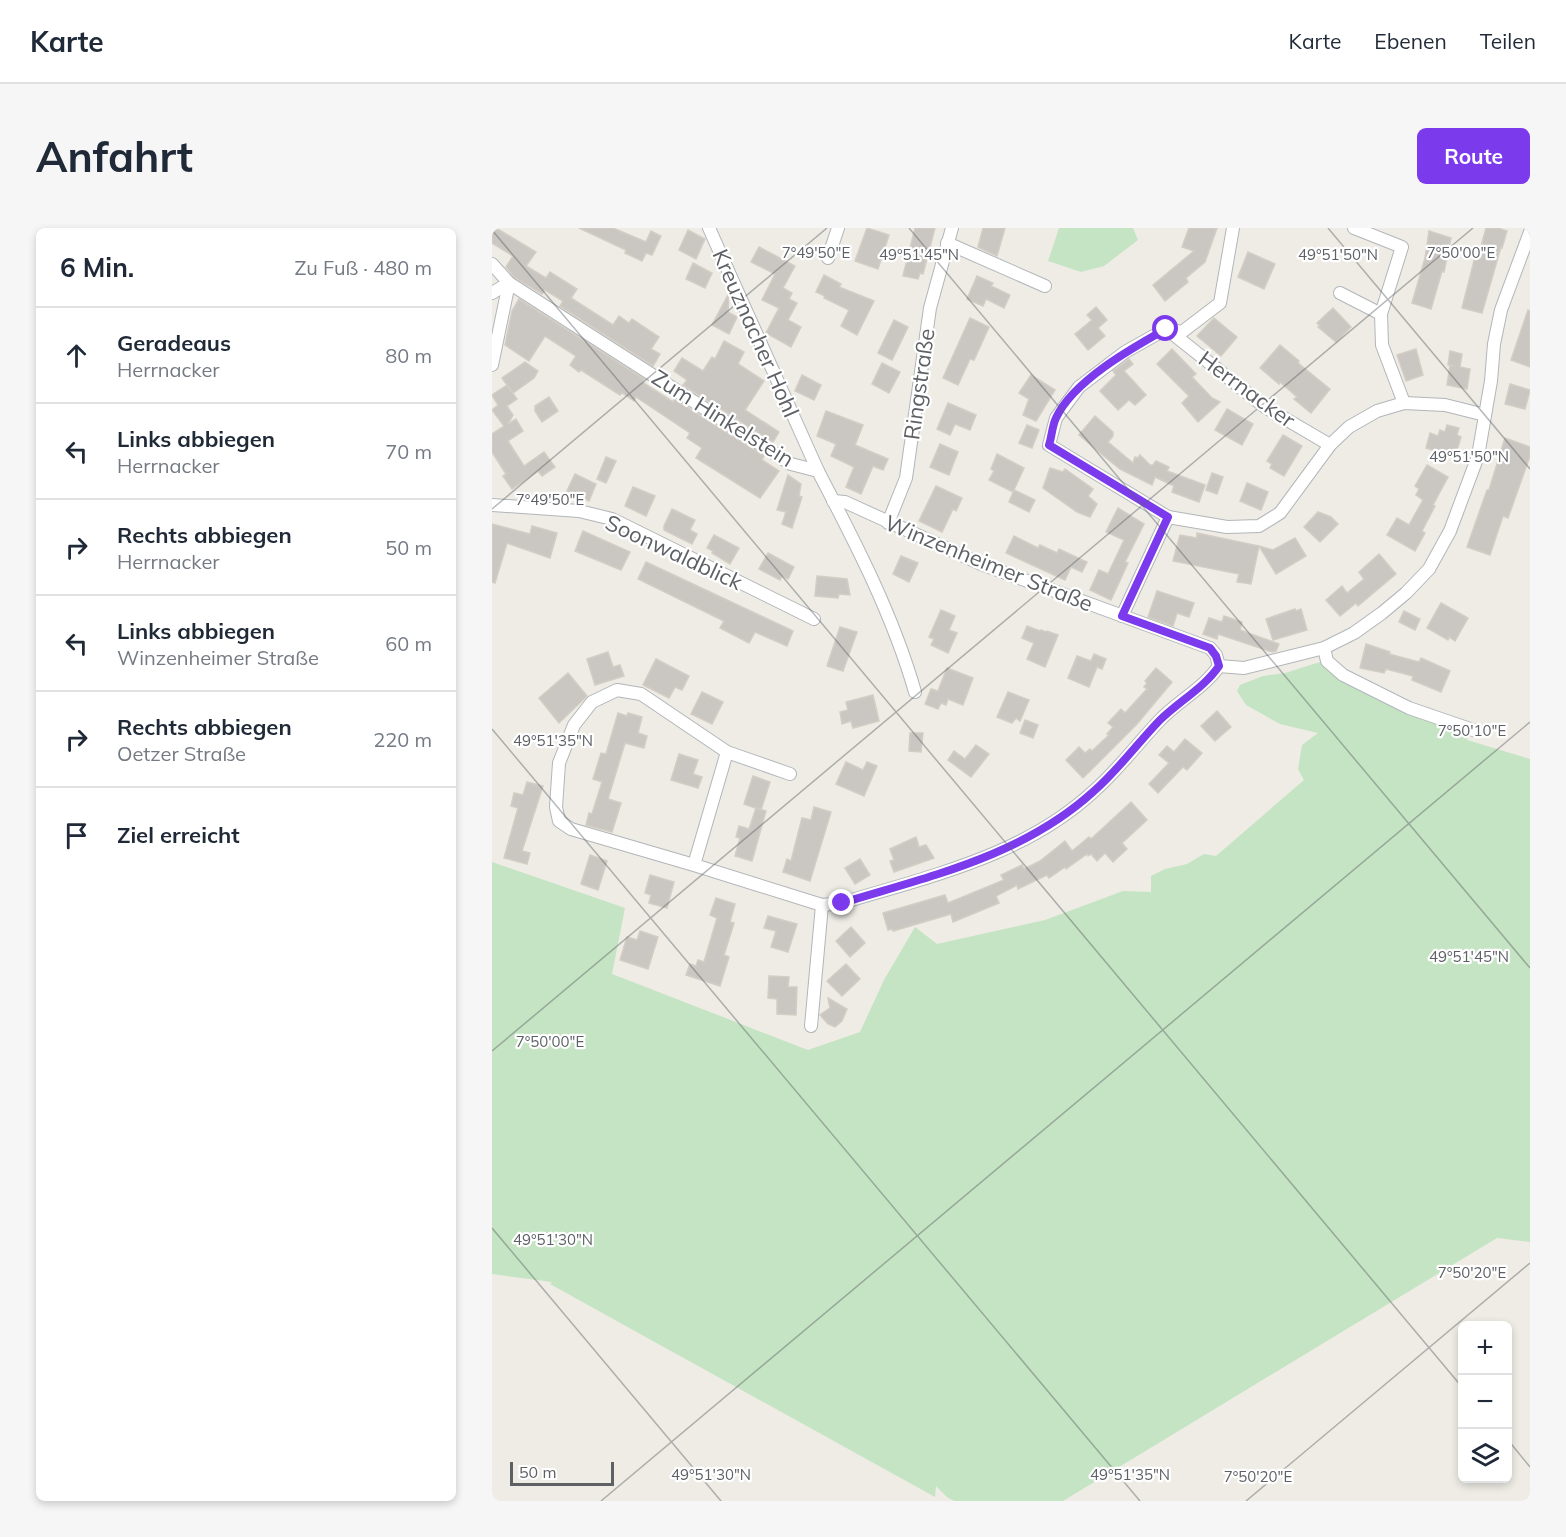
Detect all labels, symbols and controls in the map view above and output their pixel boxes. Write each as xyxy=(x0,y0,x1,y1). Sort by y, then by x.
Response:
text: Karte xyxy=(30,24,104,59)
text: Karte xyxy=(1289,28,1341,54)
text: Ebenen xyxy=(1374,28,1447,54)
text: Teilen xyxy=(1480,28,1536,54)
button: Route xyxy=(1417,128,1530,184)
text: Anfahrt xyxy=(36,130,193,183)
text: 7°49'50"E xyxy=(782,243,850,262)
text: 7°50'00"E xyxy=(1427,243,1495,262)
street label: Kreuznacher Hohl xyxy=(706,245,806,421)
text: 49°51'45"N xyxy=(879,245,959,264)
text: 49°51'50"N xyxy=(1298,245,1378,264)
text: 6 Min. xyxy=(60,251,134,284)
text: Zu Fuß · 480 m xyxy=(294,255,432,280)
route start xyxy=(1152,315,1178,341)
street label: Ringstraße xyxy=(897,327,941,441)
text: Geradeaus xyxy=(117,329,231,357)
icon: ahead xyxy=(60,339,93,372)
text: 80 m xyxy=(385,343,432,368)
street label: Herrnacker xyxy=(1193,345,1301,433)
text: Herrnacker xyxy=(117,357,220,382)
street label: Zum Hinkelstein xyxy=(647,363,799,473)
text: Links abbiegen xyxy=(117,425,275,453)
icon: left xyxy=(60,435,93,468)
text: 70 m xyxy=(385,439,432,464)
text: 49°51'50"N xyxy=(1429,447,1509,466)
text: Herrnacker xyxy=(117,453,220,478)
text: 7°49'50"E xyxy=(516,490,584,509)
street label: Soonwaldblick xyxy=(601,508,748,596)
street label: Winzenheimer Straße xyxy=(881,508,1097,618)
text: Rechts abbiegen xyxy=(117,521,292,549)
icon: right xyxy=(60,531,93,564)
text: 50 m xyxy=(385,535,432,560)
text: Herrnacker xyxy=(117,549,220,574)
text: Links abbiegen xyxy=(117,617,275,645)
icon: left xyxy=(60,627,93,660)
text: 60 m xyxy=(385,631,432,656)
text: Winzenheimer Straße xyxy=(117,645,319,670)
text: Rechts abbiegen xyxy=(117,713,292,741)
text: 7°50'10"E xyxy=(1438,721,1506,740)
icon: right xyxy=(60,723,93,756)
text: 220 m xyxy=(373,727,432,752)
text: 49°51'35"N xyxy=(513,731,593,750)
text: Oetzer Straße xyxy=(117,741,246,766)
icon: arrive xyxy=(60,819,93,852)
text: Ziel erreicht xyxy=(117,821,240,849)
route end xyxy=(828,889,854,915)
text: 49°51'45"N xyxy=(1429,947,1509,966)
text: 7°50'00"E xyxy=(516,1032,584,1051)
text: 49°51'30"N xyxy=(513,1230,593,1249)
text: 7°50'20"E xyxy=(1438,1263,1506,1282)
map controls xyxy=(1458,1321,1512,1483)
button: + xyxy=(1458,1321,1512,1375)
button: − xyxy=(1458,1375,1512,1429)
button: layers xyxy=(1458,1429,1512,1483)
scale bar xyxy=(510,1459,614,1486)
text: 50 m xyxy=(519,1462,556,1482)
text: 49°51'30"N xyxy=(671,1465,751,1484)
text: 49°51'35"N xyxy=(1090,1465,1170,1484)
text: 7°50'20"E xyxy=(1224,1467,1292,1486)

